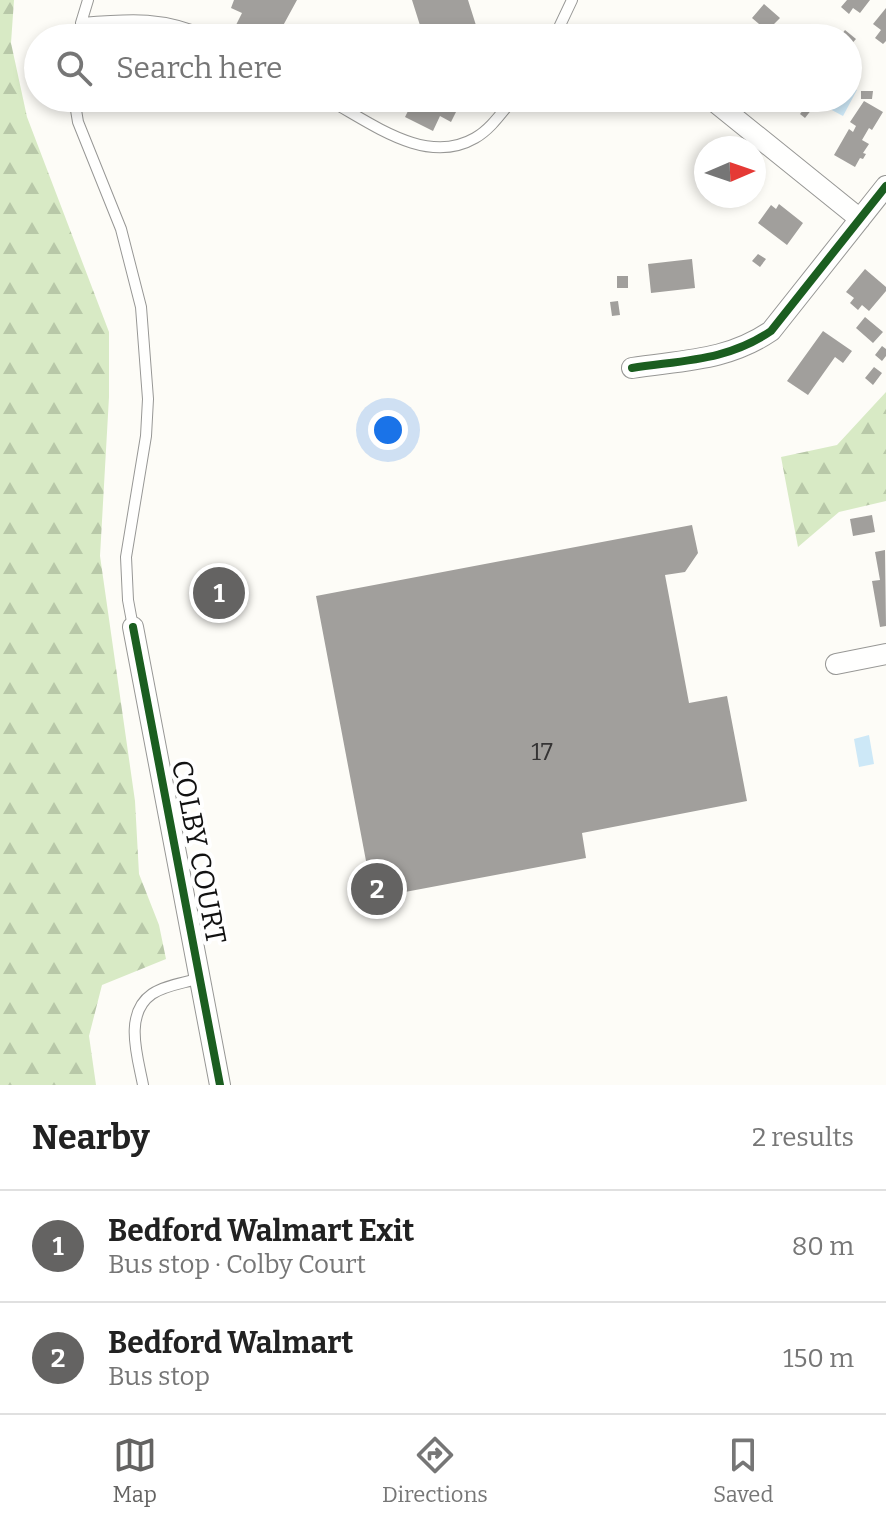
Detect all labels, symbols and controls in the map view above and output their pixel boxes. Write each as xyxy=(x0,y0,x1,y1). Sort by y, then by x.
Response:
search box xyxy=(24,24,862,112)
icon: search xyxy=(52,46,96,90)
text: Search here xyxy=(116,50,283,86)
north arrow xyxy=(694,136,766,208)
your location xyxy=(368,410,408,450)
pin: 1 xyxy=(193,563,245,623)
house number: 17 xyxy=(531,738,553,766)
street label: COLBY COURT xyxy=(165,757,233,947)
pin: 2 xyxy=(351,859,403,919)
text: Nearby xyxy=(32,1117,150,1158)
text: 2 results xyxy=(752,1122,854,1153)
text: Bedford Walmart Exit xyxy=(108,1213,414,1249)
text: 1 xyxy=(52,1231,64,1262)
text: 80 m xyxy=(792,1231,854,1262)
text: Bus stop · Colby Court xyxy=(108,1249,366,1280)
text: Bedford Walmart xyxy=(108,1325,353,1361)
text: 2 xyxy=(51,1343,65,1374)
text: 150 m xyxy=(783,1343,854,1374)
text: Bus stop xyxy=(108,1361,210,1392)
tab: Map xyxy=(113,1433,157,1508)
tab: Directions xyxy=(382,1433,488,1508)
tab: Saved xyxy=(713,1433,773,1508)

